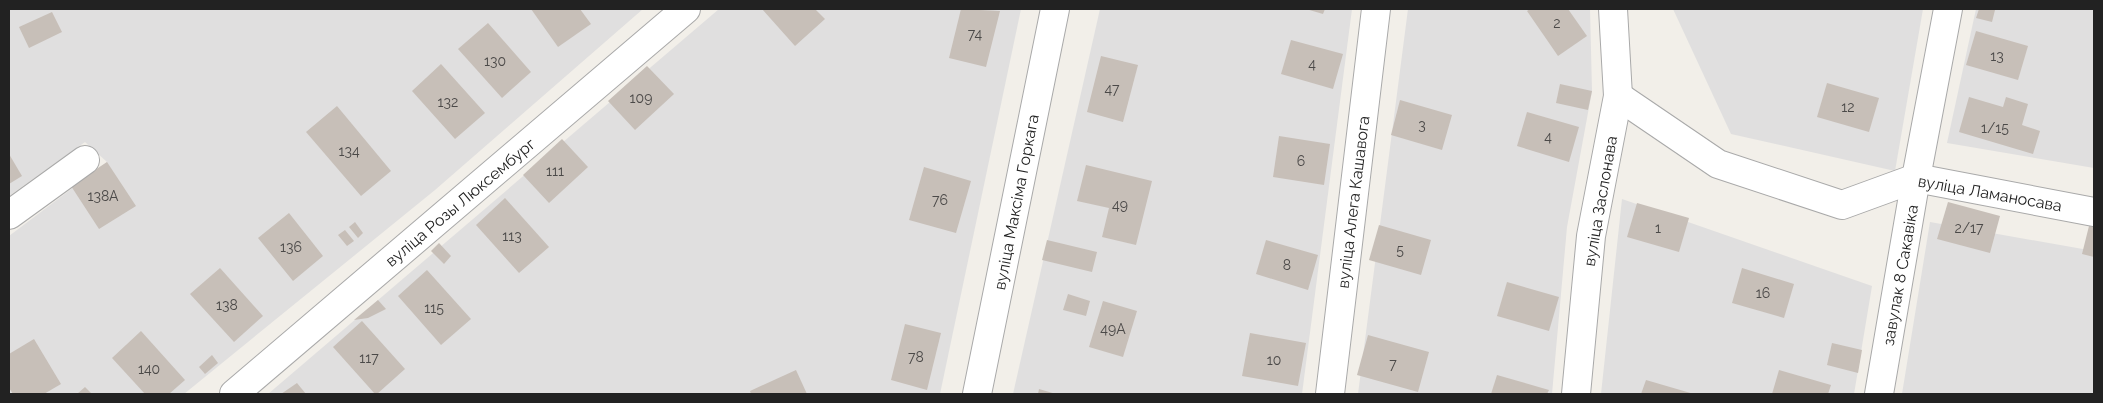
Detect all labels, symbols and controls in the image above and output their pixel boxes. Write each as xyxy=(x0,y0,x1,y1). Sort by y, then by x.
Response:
house number: 2 xyxy=(1553,15,1561,31)
house number: 74 xyxy=(968,26,983,42)
house number: 13 xyxy=(1990,48,2004,64)
house number: 130 xyxy=(484,53,506,69)
house number: 4 xyxy=(1308,56,1316,72)
house number: 47 xyxy=(1104,81,1120,97)
house number: 109 xyxy=(630,90,652,106)
house number: 132 xyxy=(438,94,458,110)
house number: 12 xyxy=(1841,99,1855,115)
street label: вуліца Максіма Горкага xyxy=(990,113,1043,292)
street label: вуліца Алега Кашавога xyxy=(1333,115,1374,289)
house number: 3 xyxy=(1418,117,1426,133)
house number: 1/15 xyxy=(1981,120,2009,136)
house number: 4 xyxy=(1544,129,1552,145)
street label: вуліца Розы Люксембург xyxy=(382,134,539,271)
street label: вуліца Заслонава xyxy=(1580,134,1621,268)
house number: 134 xyxy=(338,143,360,159)
house number: 6 xyxy=(1297,153,1305,169)
house number: 111 xyxy=(546,163,564,179)
street label: вуліца Ламаносава xyxy=(1916,171,2063,216)
house number: 138А xyxy=(87,188,119,204)
house number: 76 xyxy=(932,192,948,208)
house number: 49 xyxy=(1112,197,1128,213)
street label: завулак 8 Сакавіка xyxy=(1879,203,1922,347)
house number: 1 xyxy=(1655,220,1661,236)
house number: 2/17 xyxy=(1955,220,1984,236)
house number: 113 xyxy=(502,228,522,244)
house number: 136 xyxy=(280,239,302,255)
house number: 5 xyxy=(1396,242,1404,258)
house number: 8 xyxy=(1283,257,1291,273)
house number: 16 xyxy=(1756,285,1770,301)
house number: 138 xyxy=(216,297,238,313)
house number: 115 xyxy=(424,300,444,316)
house number: 49А xyxy=(1100,321,1126,337)
house number: 78 xyxy=(908,349,924,365)
house number: 117 xyxy=(359,350,379,366)
house number: 10 xyxy=(1267,352,1281,368)
house number: 7 xyxy=(1389,356,1397,372)
house number: 140 xyxy=(138,361,160,377)

